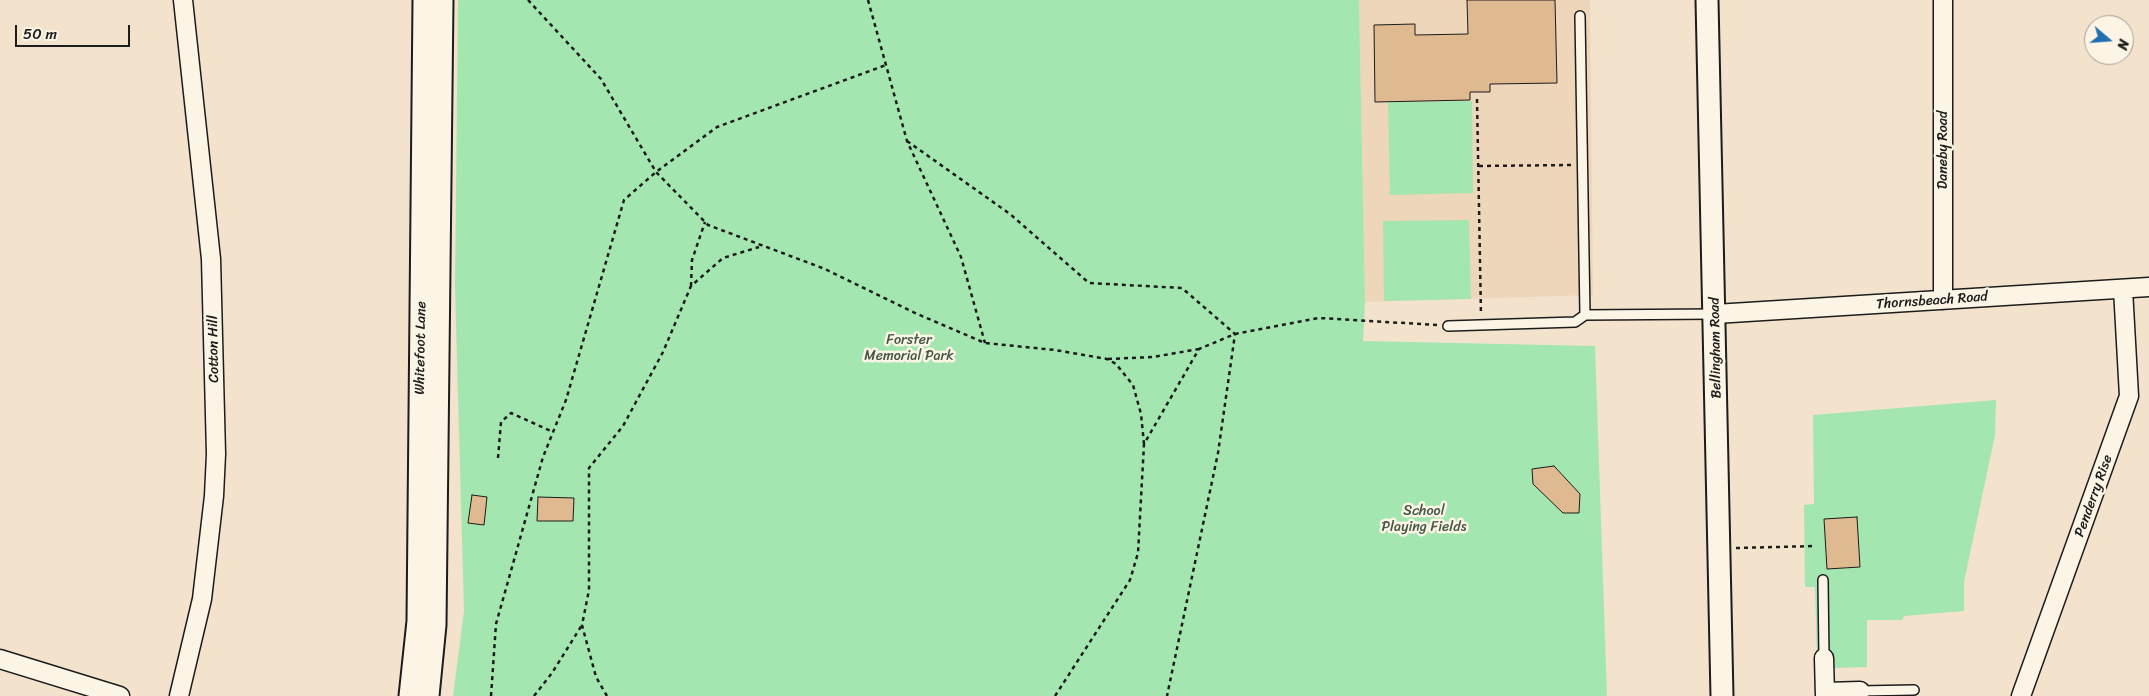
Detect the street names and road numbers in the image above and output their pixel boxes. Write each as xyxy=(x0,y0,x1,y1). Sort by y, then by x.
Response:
street label: Daneby Road xyxy=(1935,111,1951,189)
street label: Thornsbeach Road xyxy=(1876,289,1988,313)
street label: Bellingham Road xyxy=(1707,297,1725,399)
street label: Whitefoot Lane xyxy=(412,301,430,395)
street label: Cotton Hill xyxy=(205,315,223,383)
street label: Penderry Rise xyxy=(2071,453,2117,539)

